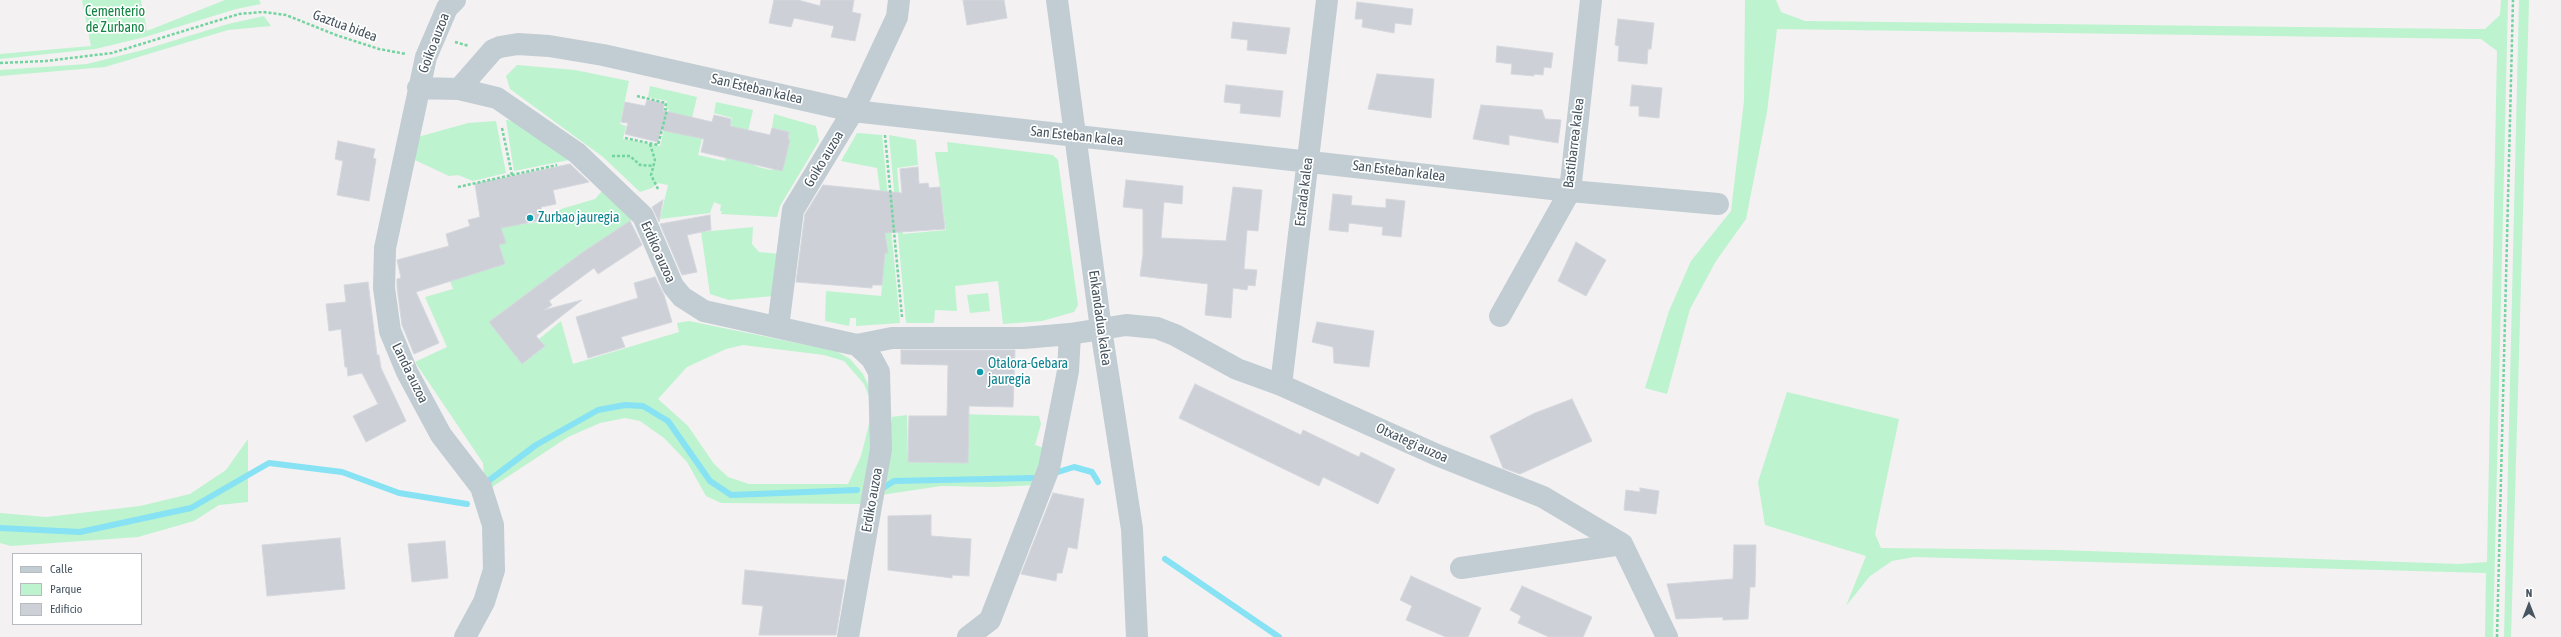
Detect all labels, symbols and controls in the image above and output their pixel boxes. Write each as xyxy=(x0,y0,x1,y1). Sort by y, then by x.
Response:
park label: Cementerio de Zurbano xyxy=(85,4,145,36)
street label: Gaztua bidea xyxy=(310,7,380,45)
street label: Goiko auzoa xyxy=(415,11,453,75)
street label: San Esteban kalea xyxy=(710,70,804,108)
street label: Bastibarrea kalea xyxy=(1560,97,1588,189)
street label: San Esteban kalea xyxy=(1030,123,1124,149)
street label: Goiko auzoa xyxy=(801,128,847,190)
street label: Estrada kalea xyxy=(1291,157,1317,227)
street label: San Esteban kalea xyxy=(1352,157,1446,185)
place label: Zurbao jauregia xyxy=(538,210,620,226)
marker: Zurbao jauregia xyxy=(525,213,535,223)
street label: Erdiko auzoa xyxy=(637,219,679,285)
street label: Enkandadua kalea xyxy=(1085,269,1115,367)
street label: Landa auzoa xyxy=(388,340,432,406)
place label: Otalora-Gebara jauregia xyxy=(988,356,1068,388)
marker: Otalora-Gebara jauregia xyxy=(975,367,985,377)
street label: Otxategi auzoa xyxy=(1373,420,1451,466)
street label: Erdiko auzoa xyxy=(858,466,886,534)
legend xyxy=(12,553,142,625)
text: Calle xyxy=(50,562,73,576)
text: Parque xyxy=(50,582,82,596)
north arrow xyxy=(2509,585,2549,625)
text: N xyxy=(2526,587,2532,599)
text: Edificio xyxy=(50,602,82,616)

